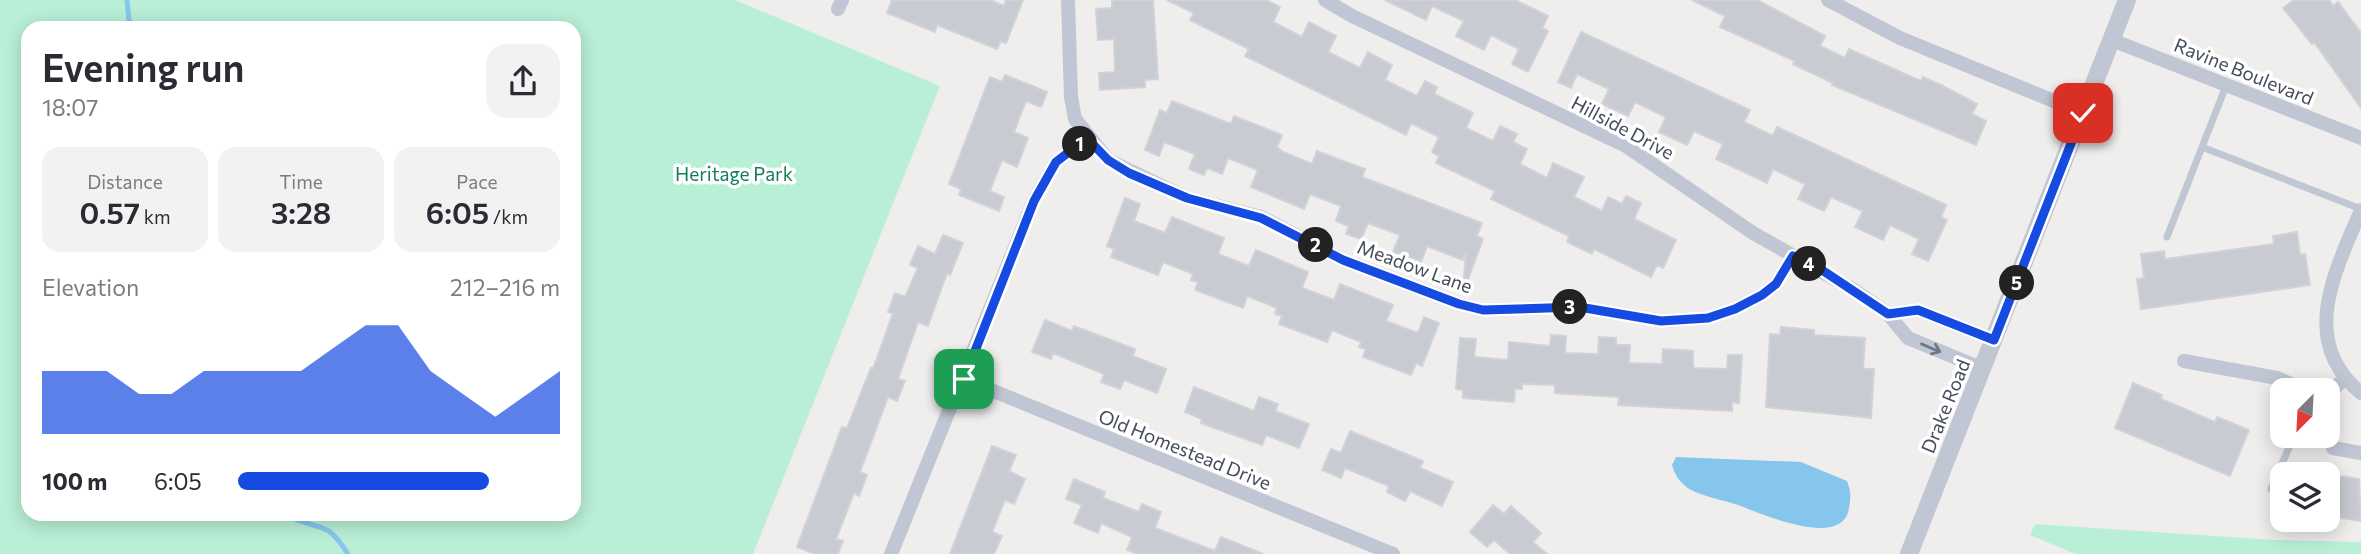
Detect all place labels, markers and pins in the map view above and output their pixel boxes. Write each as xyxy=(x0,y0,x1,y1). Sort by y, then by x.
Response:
pin xyxy=(2053,83,2113,143)
pin: 1 xyxy=(1062,127,1098,162)
pin: 2 xyxy=(1298,228,1334,262)
pin: 4 xyxy=(1792,246,1826,282)
pin: 5 xyxy=(2000,266,2035,300)
pin: 3 xyxy=(1552,290,1588,324)
pin xyxy=(934,349,994,409)

